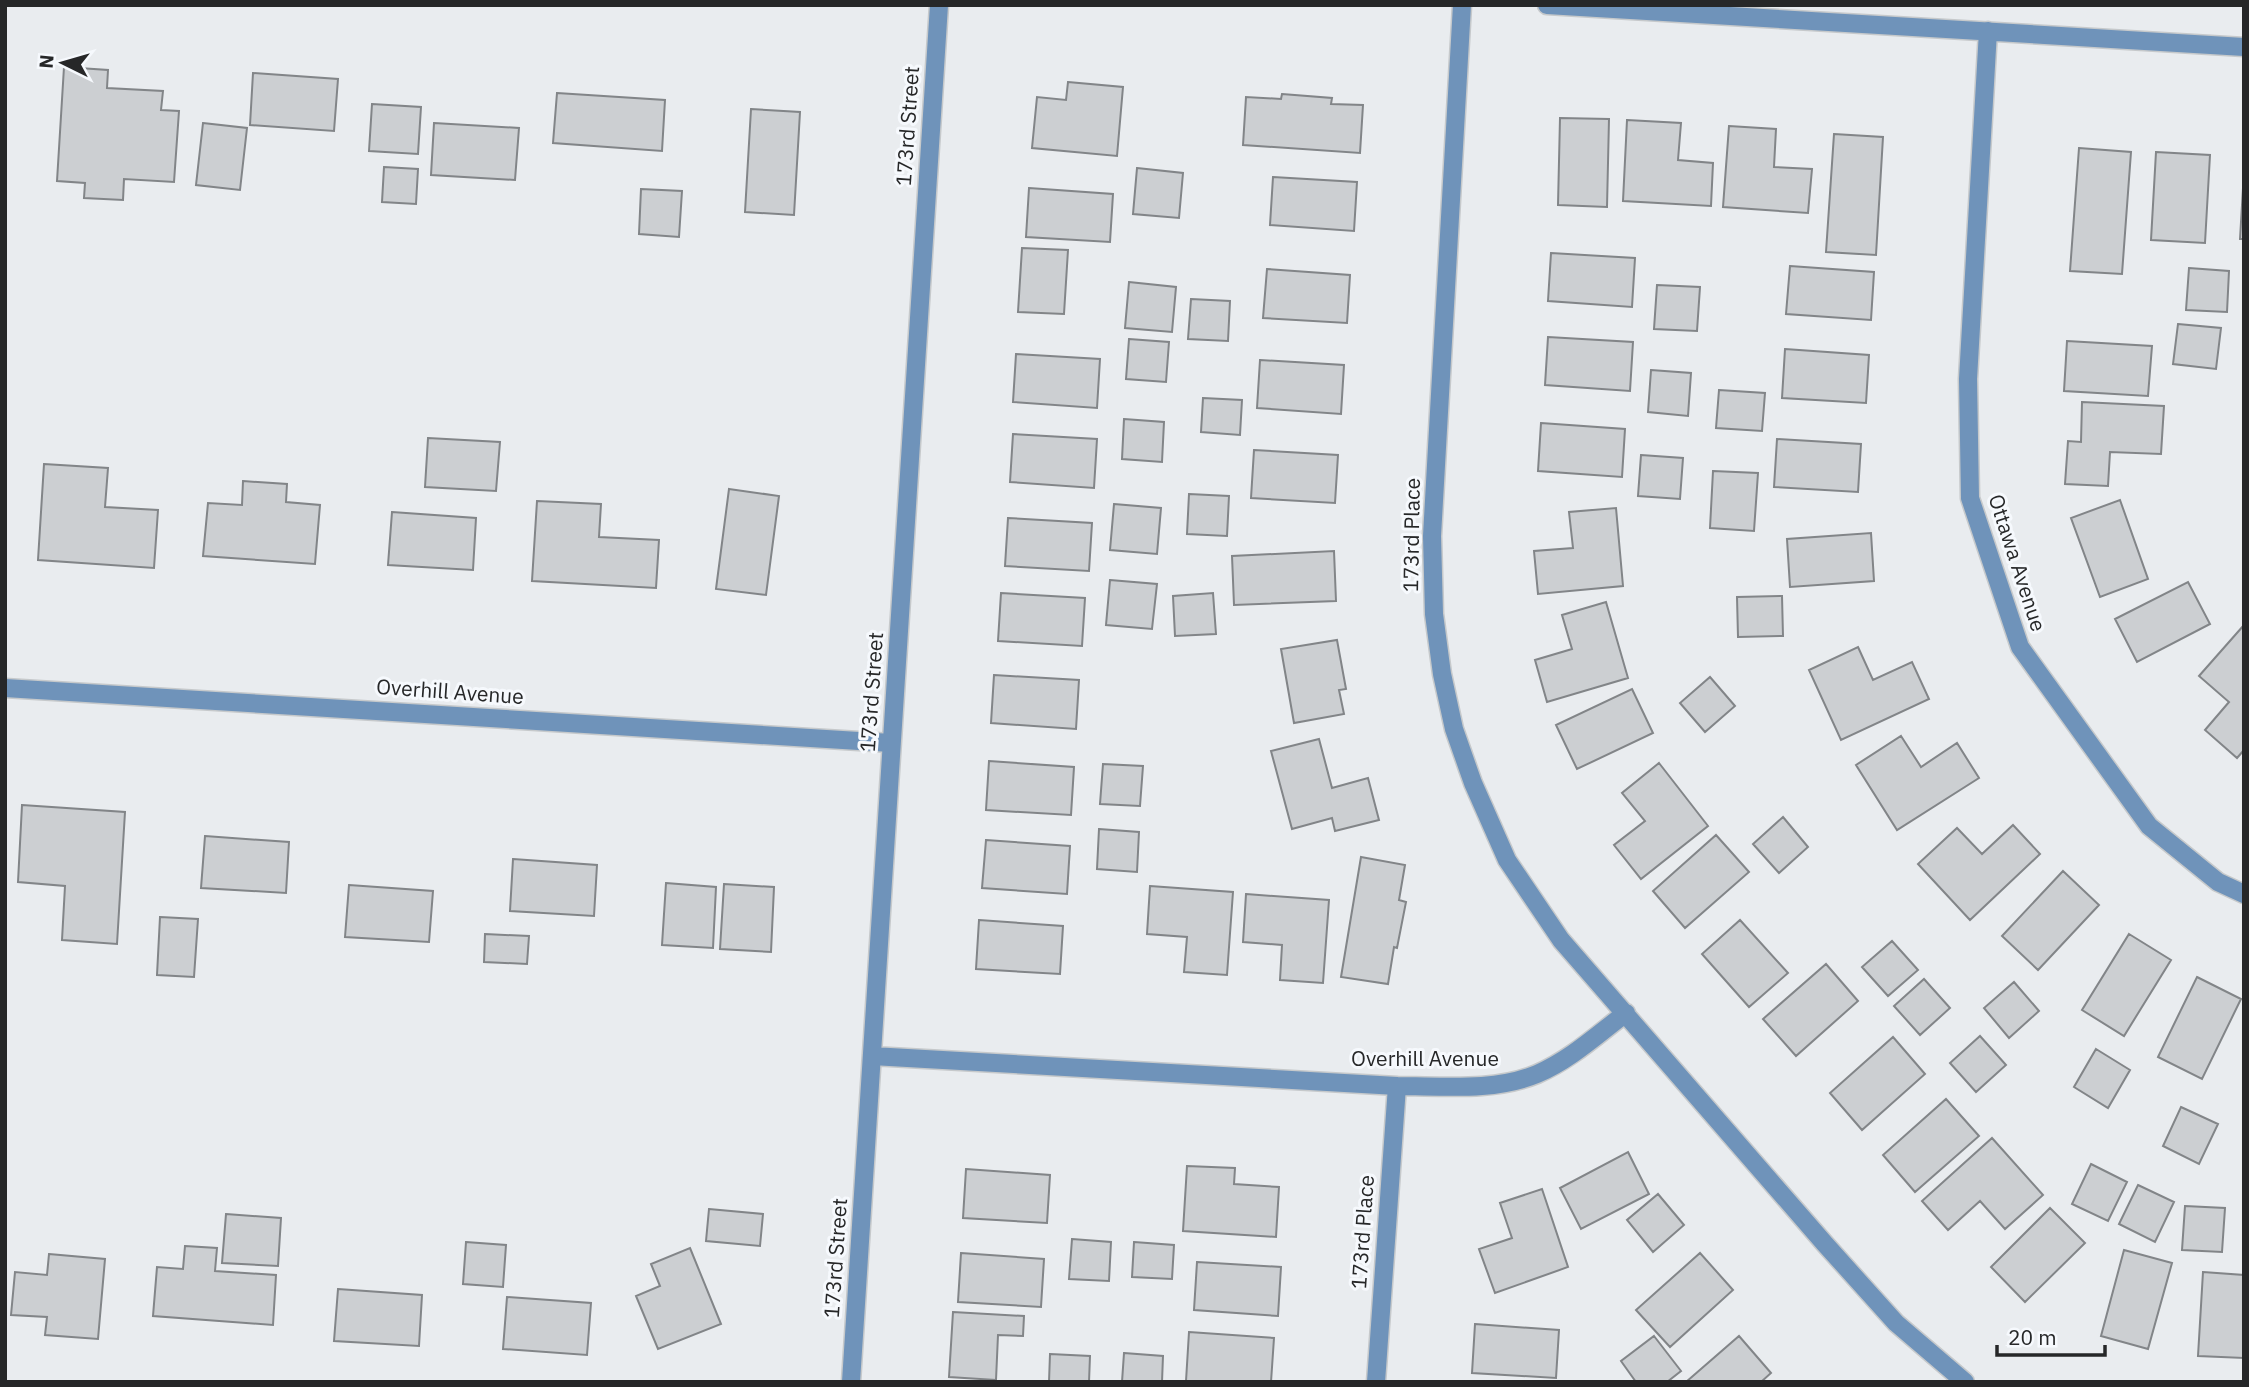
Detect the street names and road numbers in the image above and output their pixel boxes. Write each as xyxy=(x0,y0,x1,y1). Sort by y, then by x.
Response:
street label: 173rd Street xyxy=(889,65,925,187)
street label: 173rd Place xyxy=(1396,478,1426,592)
street label: Ottawa Avenue xyxy=(1983,490,2053,635)
street label: 173rd Street xyxy=(853,631,889,753)
street label: Overhill Avenue xyxy=(375,672,525,710)
street label: Overhill Avenue xyxy=(1351,1044,1499,1072)
street label: 173rd Place xyxy=(1344,1174,1380,1290)
street label: 173rd Street xyxy=(817,1197,853,1319)

